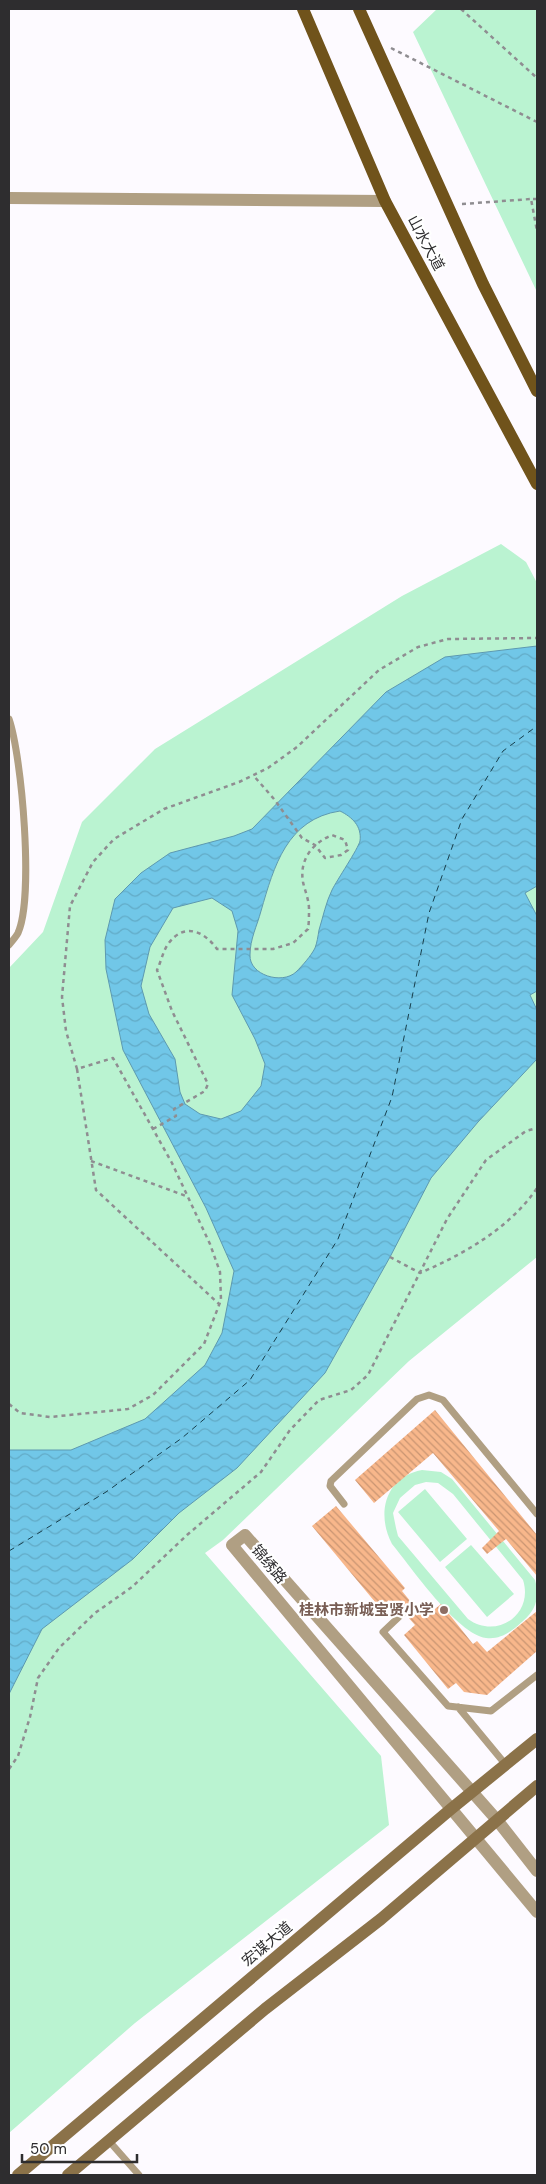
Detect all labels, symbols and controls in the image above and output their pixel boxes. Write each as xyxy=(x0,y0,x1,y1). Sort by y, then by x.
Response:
street label: 山水大道 xyxy=(403,212,449,274)
street label: 锦绣路 xyxy=(247,1540,291,1588)
place label: 桂林市新城宝贤小学 xyxy=(299,1600,434,1620)
marker: 桂林市新城宝贤小学 xyxy=(438,1604,450,1616)
street label: 宏谋大道 xyxy=(238,1917,296,1971)
scale bar xyxy=(22,2132,138,2164)
text: 50 m xyxy=(30,2139,67,2159)

